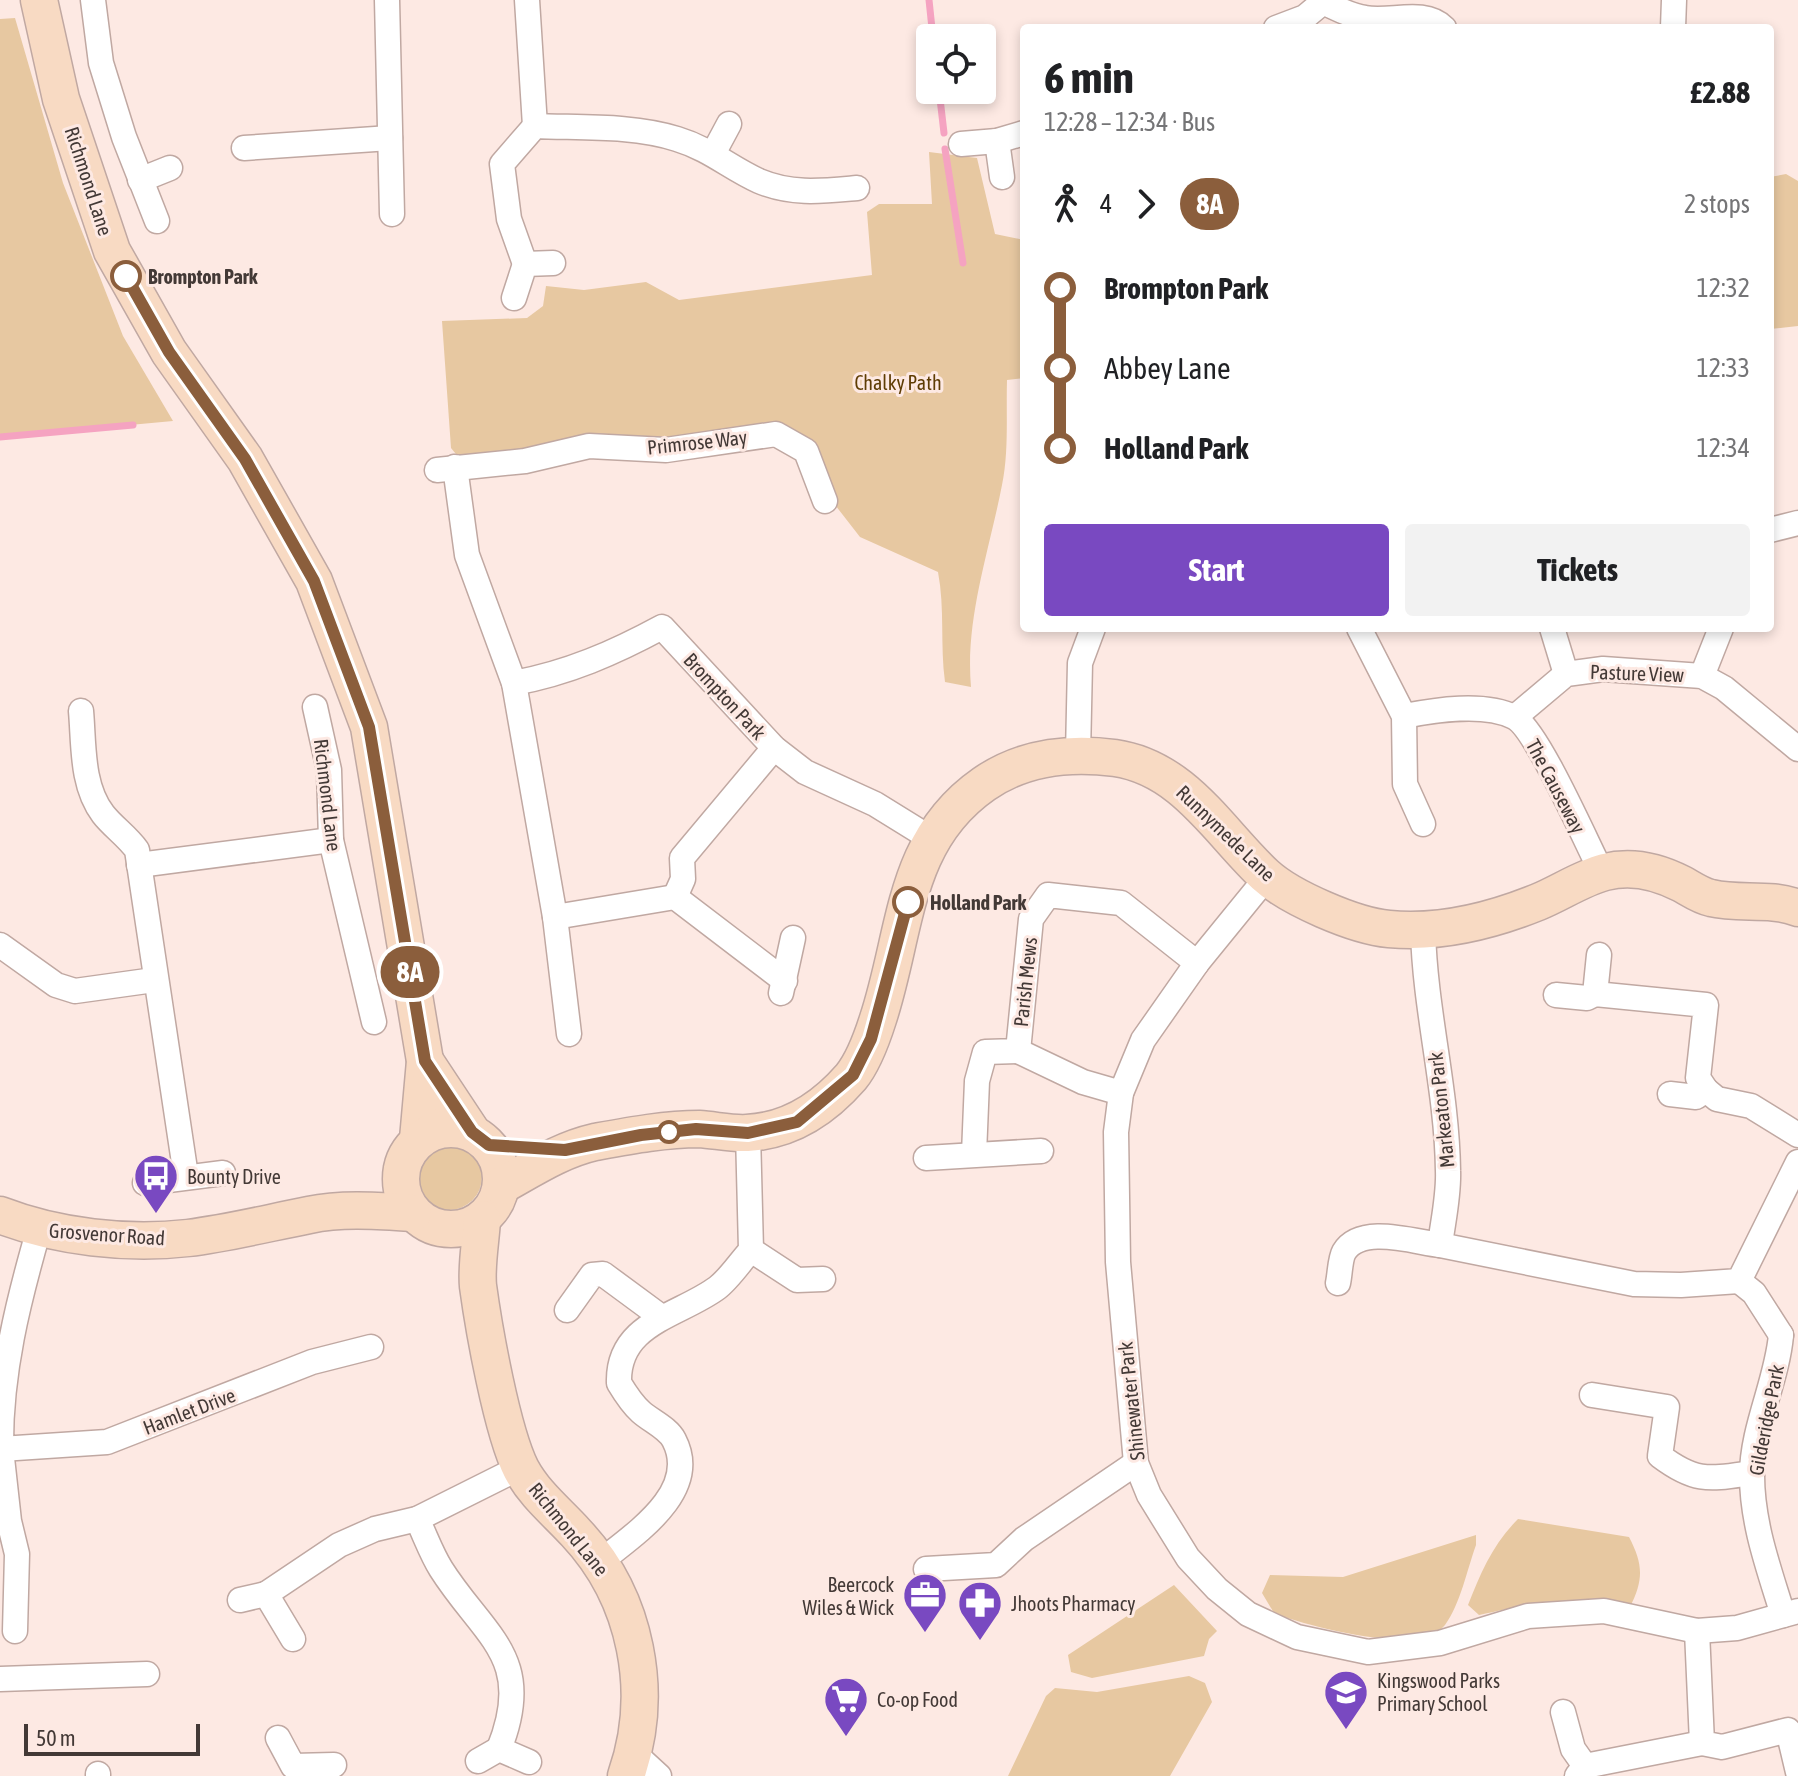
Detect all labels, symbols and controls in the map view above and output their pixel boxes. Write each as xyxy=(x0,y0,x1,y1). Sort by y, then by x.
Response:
map controls xyxy=(916,24,996,104)
button: locate xyxy=(916,24,996,104)
text: 6 min xyxy=(1044,52,1134,102)
text: £2.88 xyxy=(1690,75,1750,109)
text: 12:28 – 12:34 · Bus xyxy=(1044,107,1215,137)
street label: Richmond Lane xyxy=(61,124,117,238)
icon: walk xyxy=(1044,182,1088,226)
icon: forward xyxy=(1124,182,1168,226)
text: 8A xyxy=(1196,188,1223,220)
text: 4 xyxy=(1100,189,1112,219)
text: 2 stops xyxy=(1684,189,1750,219)
marker: Brompton Park xyxy=(111,261,141,291)
place label: Brompton Park xyxy=(148,265,258,288)
text: Brompton Park xyxy=(1104,271,1268,305)
text: 12:32 xyxy=(1696,273,1750,303)
text: Abbey Lane xyxy=(1104,351,1231,385)
text: 12:33 xyxy=(1696,353,1750,383)
park label: Chalky Path xyxy=(854,371,942,394)
street label: Primrose Way xyxy=(646,425,748,459)
text: Holland Park xyxy=(1104,431,1248,465)
text: 12:34 xyxy=(1696,433,1750,463)
button: Start xyxy=(1044,524,1389,616)
button: Tickets xyxy=(1405,524,1750,616)
street label: Brompton Park xyxy=(679,648,771,744)
street label: Pasture View xyxy=(1590,660,1684,686)
street label: The Causeway xyxy=(1522,735,1590,837)
street label: Richmond Lane xyxy=(310,737,346,853)
street label: Runnymede Lane xyxy=(1172,780,1280,886)
marker: Holland Park xyxy=(893,887,923,917)
place label: Holland Park xyxy=(930,891,1026,914)
street label: Parish Mews xyxy=(1009,936,1041,1028)
line badge: 8A xyxy=(374,946,446,998)
text: 8A xyxy=(397,956,423,988)
street label: Markeaton Park xyxy=(1423,1051,1459,1169)
unlabelled marker xyxy=(658,1121,680,1143)
bus stop icon: Bounty Drive xyxy=(132,1152,180,1215)
place label: Bounty Drive xyxy=(187,1165,281,1188)
street label: Grosvenor Road xyxy=(48,1218,166,1250)
street label: Shinewater Park xyxy=(1113,1340,1149,1461)
street label: Gilderidge Park xyxy=(1744,1363,1788,1477)
street label: Hamlet Drive xyxy=(140,1383,238,1439)
street label: Richmond Lane xyxy=(524,1478,614,1580)
office icon: Beercock Wiles & Wick xyxy=(901,1571,949,1634)
place label: Beercock Wiles & Wick xyxy=(802,1573,894,1619)
pharmacy icon: Jhoots Pharmacy xyxy=(956,1579,1004,1642)
place label: Jhoots Pharmacy xyxy=(1011,1592,1136,1615)
school or university icon: Kingswood Parks Primary School xyxy=(1322,1668,1370,1731)
place label: Kingswood Parks Primary School xyxy=(1377,1669,1500,1715)
supermarket icon: Co-op Food xyxy=(822,1675,870,1738)
place label: Co-op Food xyxy=(877,1688,958,1711)
scale bar xyxy=(24,1720,200,1756)
text: 50 m xyxy=(36,1725,76,1751)

